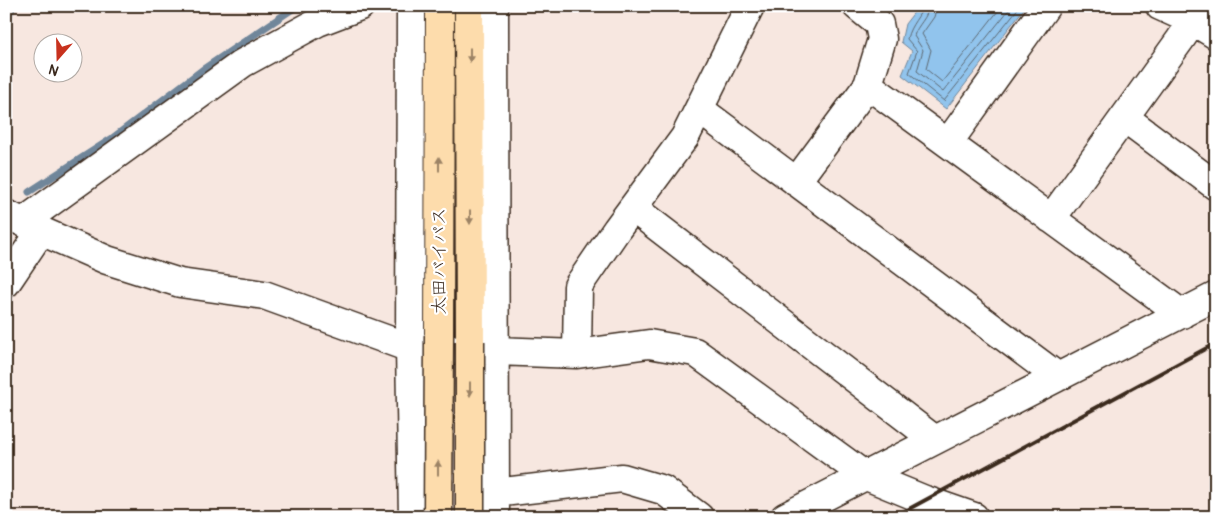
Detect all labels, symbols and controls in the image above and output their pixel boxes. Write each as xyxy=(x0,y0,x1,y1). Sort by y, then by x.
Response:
north arrow xyxy=(32,32,82,82)
one-way arrow xyxy=(466,47,474,63)
text: N xyxy=(46,60,61,79)
one-way arrow xyxy=(435,156,443,172)
street label: 太田バイパス xyxy=(428,207,451,315)
one-way arrow xyxy=(466,210,474,226)
one-way arrow xyxy=(466,382,474,398)
one-way arrow xyxy=(434,460,442,476)

